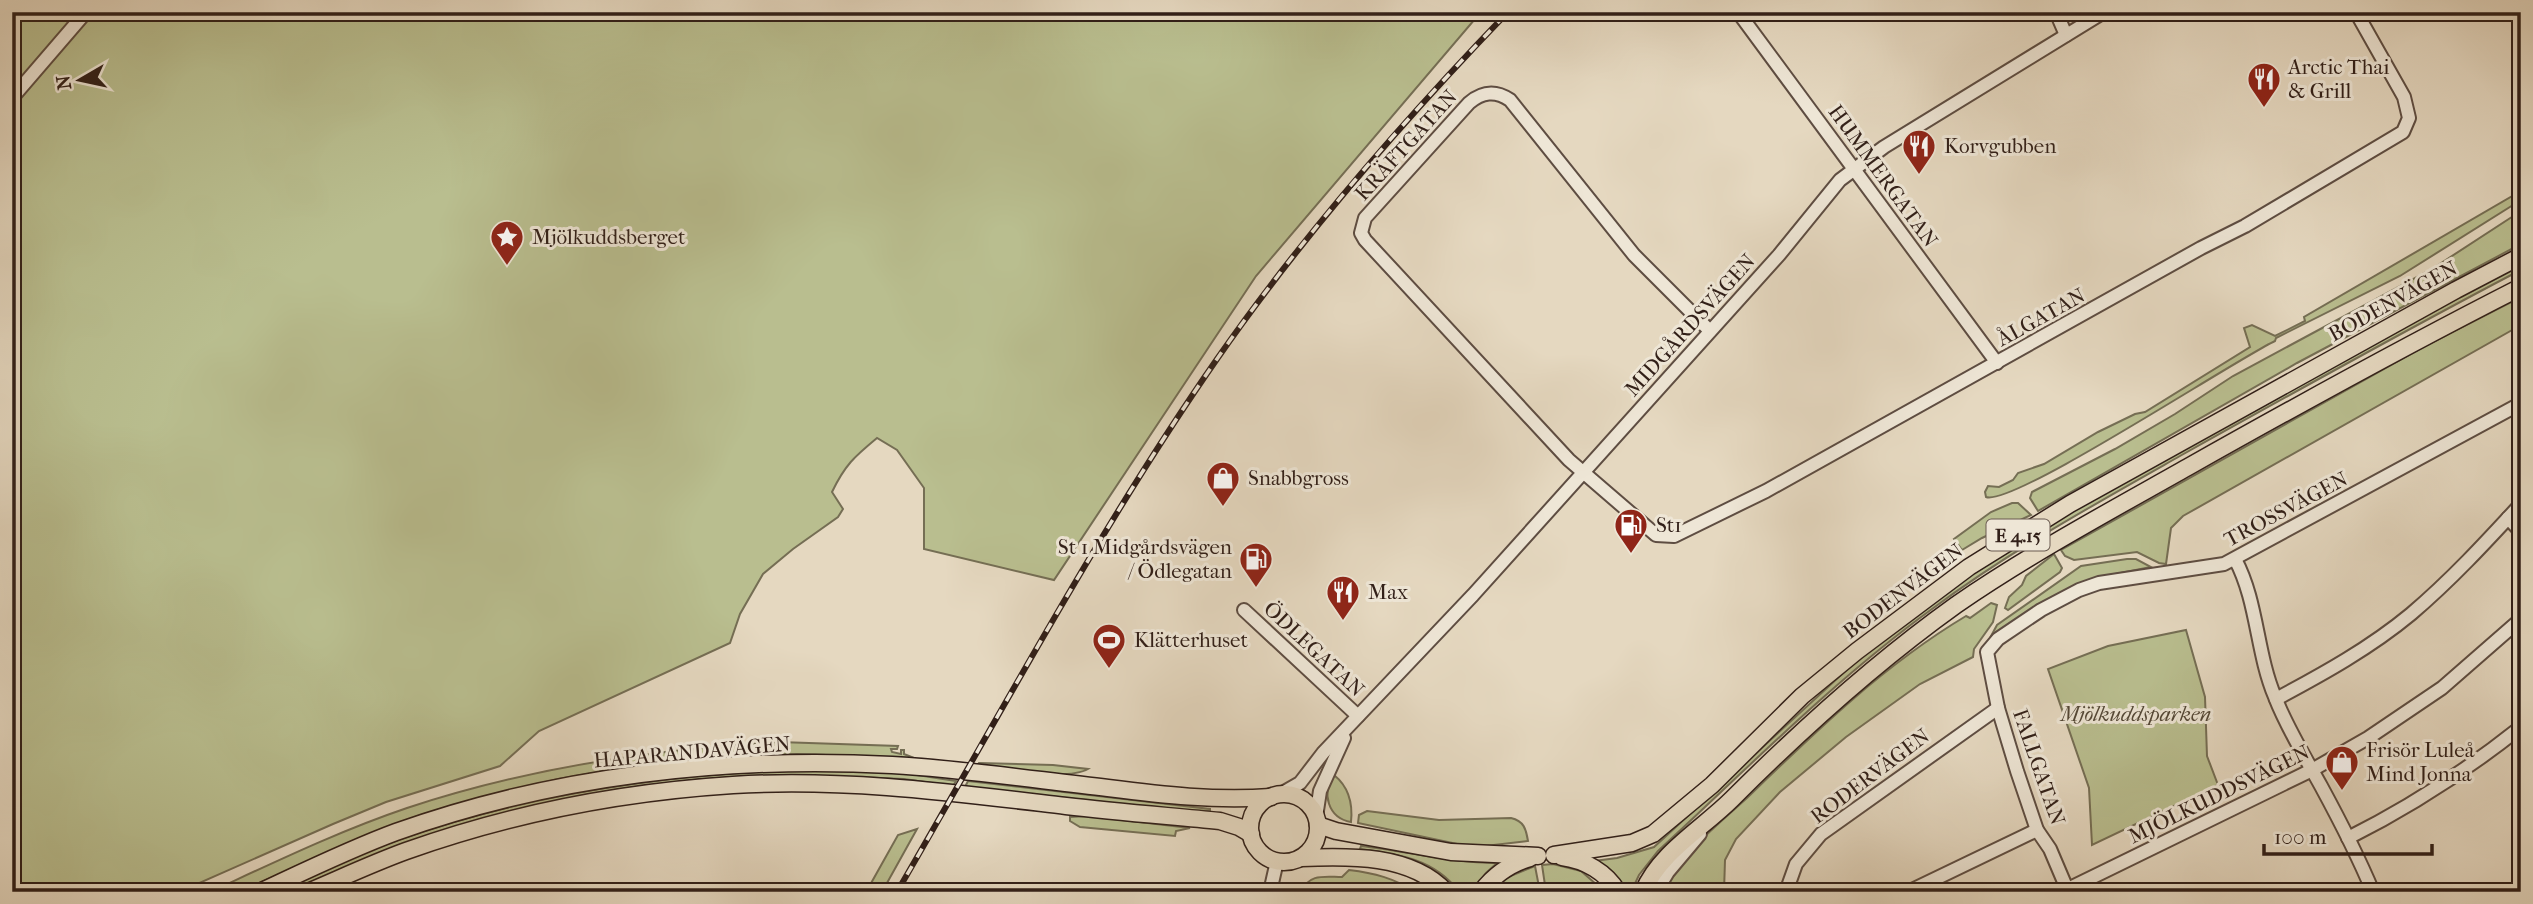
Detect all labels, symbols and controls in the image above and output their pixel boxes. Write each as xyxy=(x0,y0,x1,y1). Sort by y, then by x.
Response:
north arrow xyxy=(46,46,116,116)
place label: Arctic Thai & Grill xyxy=(2287,55,2389,103)
restaurant icon: Arctic Thai & Grill xyxy=(2245,60,2283,109)
text: N xyxy=(52,73,76,91)
street label: KRÄFTGATAN xyxy=(1350,85,1462,205)
street label: HUMMERGATAN xyxy=(1823,100,1943,252)
restaurant icon: Korvgubben xyxy=(1900,127,1938,176)
place label: Korvgubben xyxy=(1944,134,2056,158)
place icon: Mjölkuddsberget xyxy=(488,218,526,267)
place label: Mjölkuddsberget xyxy=(532,225,686,249)
street label: MIDGÅRDSVÄGEN xyxy=(1620,249,1760,401)
street label: BODENVÄGEN xyxy=(2324,256,2462,346)
street label: ÅLGATAN xyxy=(1992,283,2089,352)
shop icon: Snabbgross xyxy=(1204,459,1242,508)
place label: Snabbgross xyxy=(1248,466,1349,490)
street label: TROSSVÄGEN xyxy=(2220,466,2352,552)
fuel station icon: St1 xyxy=(1612,506,1650,555)
place label: St1 xyxy=(1656,513,1682,537)
road number: E 4.15 xyxy=(1986,520,2050,550)
place label: St 1 Midgårdsvägen / Ödlegatan xyxy=(1058,535,1232,583)
street label: BODENVÄGEN xyxy=(1838,538,1968,644)
fuel station icon: St 1 Midgårdsvägen / Ödlegatan xyxy=(1237,540,1275,589)
restaurant icon: Max xyxy=(1324,573,1362,622)
place label: Max xyxy=(1368,580,1408,604)
street label: ÖDLEGATAN xyxy=(1259,596,1369,702)
sports icon: Klätterhuset xyxy=(1090,621,1128,670)
place label: Klätterhuset xyxy=(1134,628,1248,652)
park label: Mjölkuddsparken xyxy=(2059,702,2212,726)
street label: FALLGATAN xyxy=(2008,706,2070,828)
street label: RODERVÄGEN xyxy=(1806,723,1934,829)
street label: HAPARANDAVÄGEN xyxy=(593,731,792,773)
place label: Frisör Luleå Mind Jonna xyxy=(2366,738,2475,786)
street label: MJÖLKUDDSVÄGEN xyxy=(2124,740,2314,848)
shop icon: Frisör Luleå Mind Jonna xyxy=(2323,743,2361,792)
scale bar xyxy=(2264,813,2432,857)
text: 100 m xyxy=(2274,825,2327,849)

